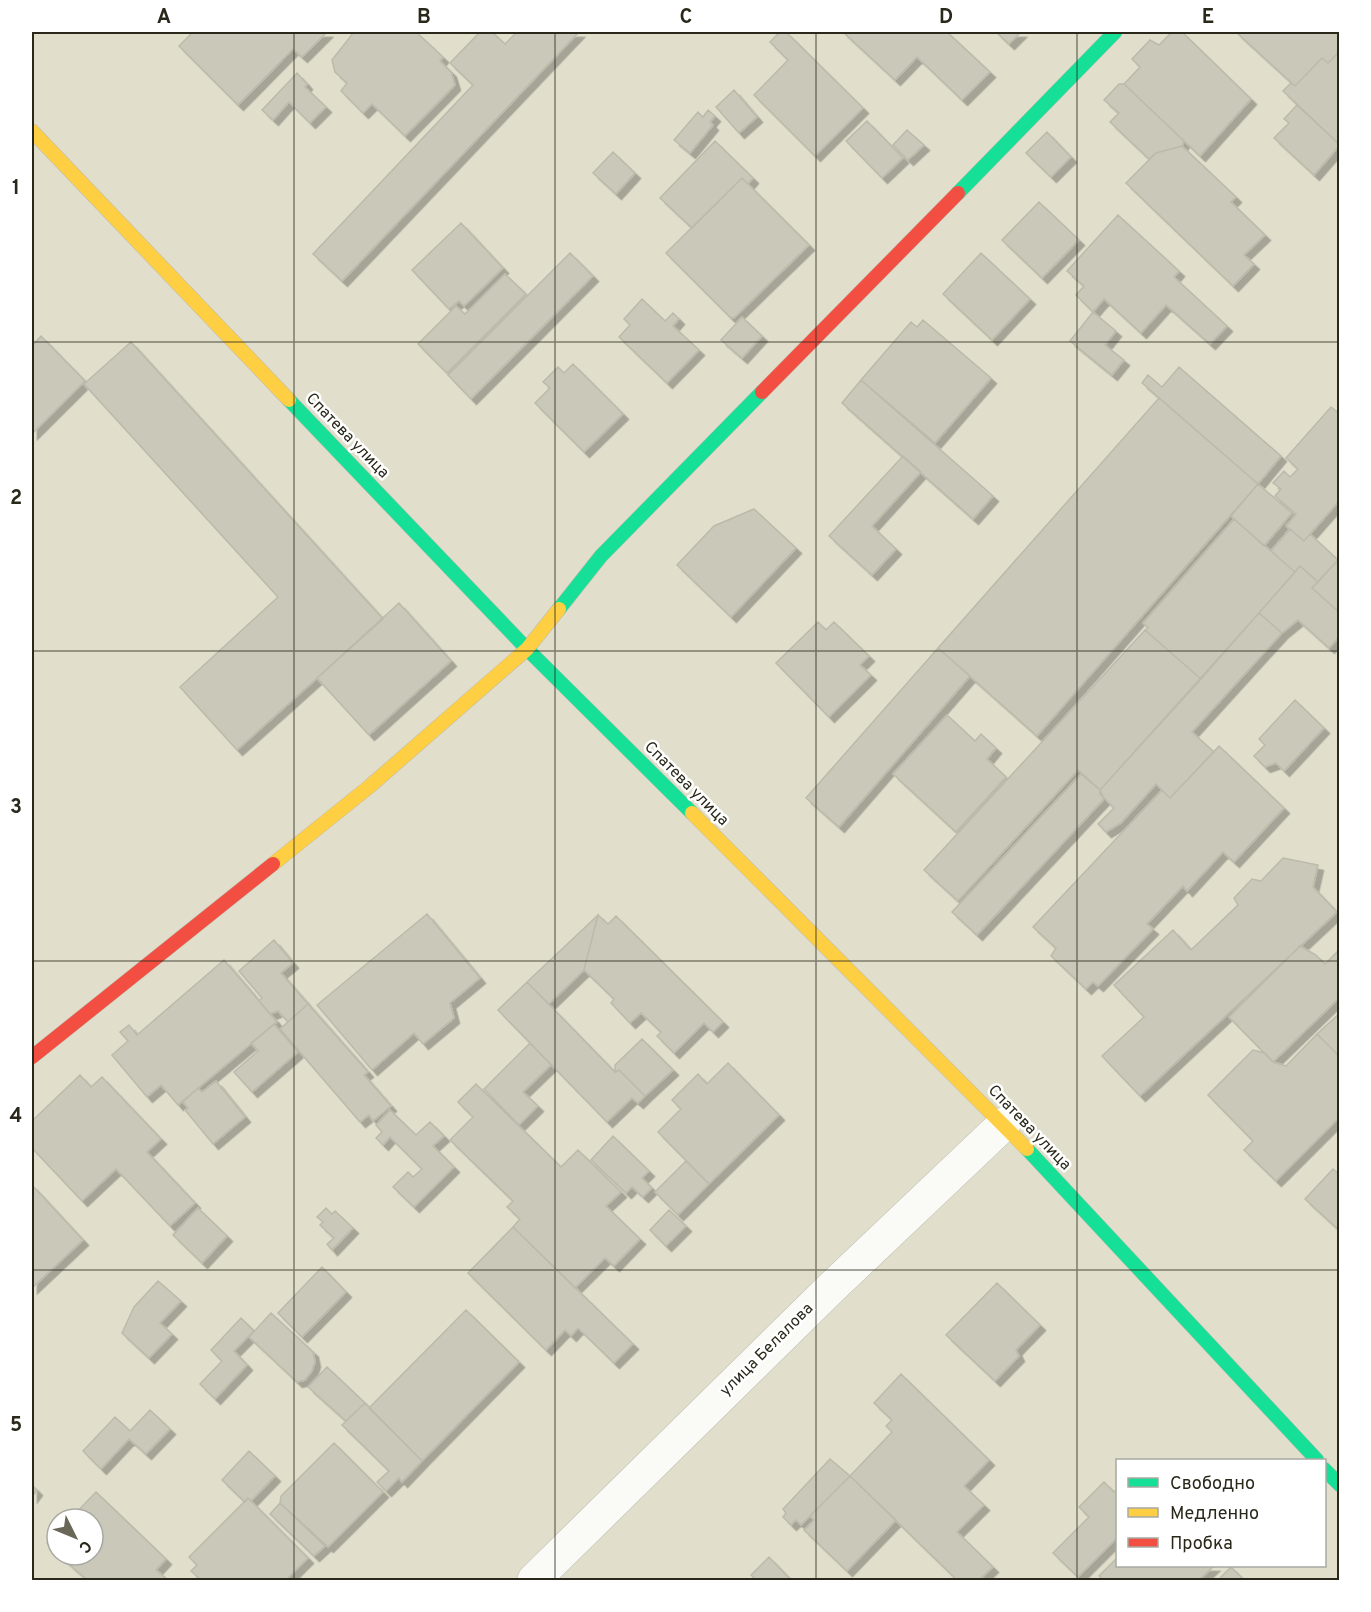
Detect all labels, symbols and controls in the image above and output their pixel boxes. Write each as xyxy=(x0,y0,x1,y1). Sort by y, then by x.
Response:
text: A xyxy=(157,5,171,31)
text: B xyxy=(417,5,431,31)
text: C xyxy=(680,5,692,31)
text: D xyxy=(939,5,953,31)
text: E xyxy=(1202,5,1214,31)
text: 1 xyxy=(12,176,20,202)
street label: Спатева улица xyxy=(301,389,393,483)
text: 2 xyxy=(10,486,22,512)
street label: Спатева улица xyxy=(639,737,733,831)
text: 3 xyxy=(10,795,22,821)
street label: Спатева улица xyxy=(983,1081,1075,1175)
text: 4 xyxy=(10,1104,22,1130)
street label: улица Белалова xyxy=(716,1299,818,1401)
text: 5 xyxy=(10,1413,22,1439)
legend xyxy=(1116,1459,1326,1567)
text: Свободно xyxy=(1170,1473,1255,1496)
text: Медленно xyxy=(1170,1503,1259,1526)
north arrow xyxy=(45,1507,105,1567)
text: Пробка xyxy=(1170,1533,1233,1556)
text: С xyxy=(74,1535,95,1556)

